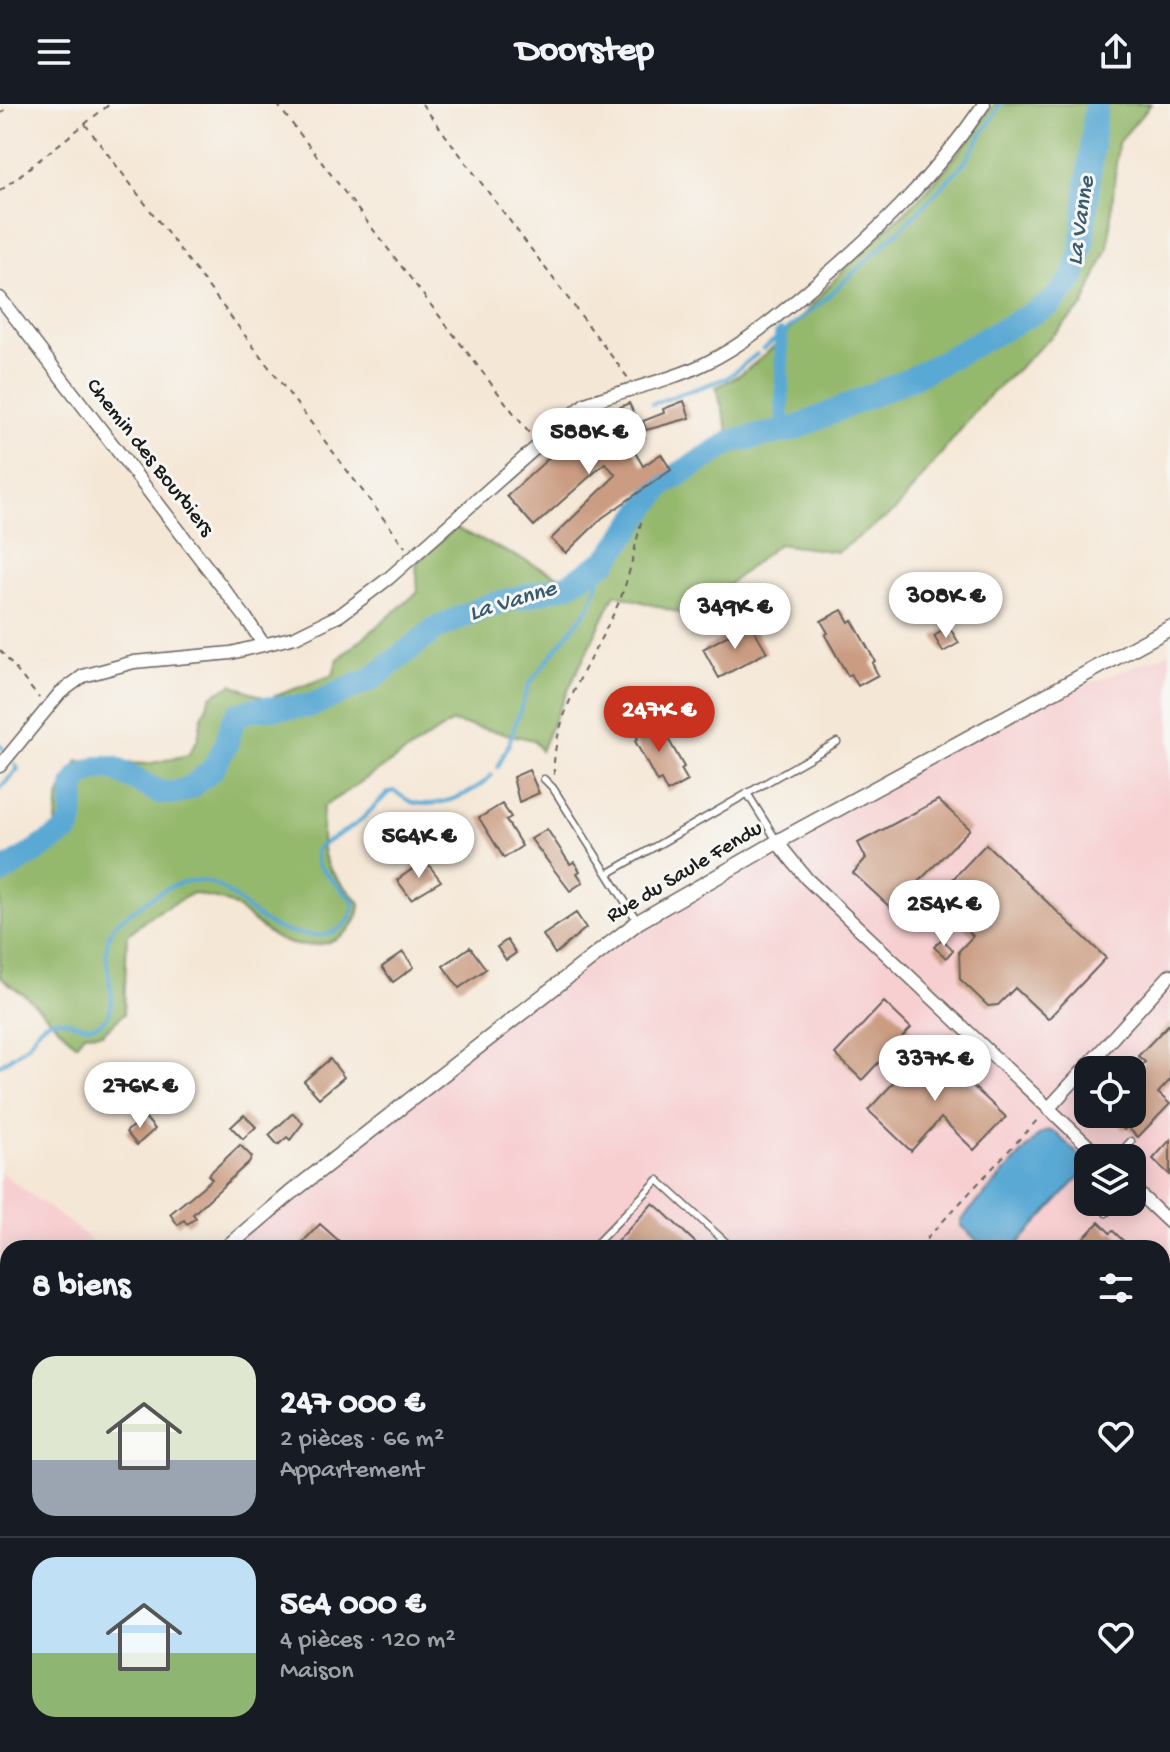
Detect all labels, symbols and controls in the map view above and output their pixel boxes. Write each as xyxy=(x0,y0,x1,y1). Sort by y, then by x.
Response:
icon: menu xyxy=(32,30,76,74)
icon: share xyxy=(1094,30,1138,74)
text: Doorstep xyxy=(516,31,654,74)
water label: La Vanne xyxy=(1061,173,1103,267)
street label: Chemin des Bourbiers xyxy=(79,374,219,543)
pin: 588K € xyxy=(524,408,654,476)
text: 588K € xyxy=(550,418,628,449)
pin: 308K € xyxy=(881,572,1011,640)
water label: La Vanne xyxy=(466,575,562,629)
text: 308K € xyxy=(907,582,985,613)
pin: 349K € xyxy=(670,583,800,651)
text: 349K € xyxy=(698,593,772,624)
pin: 247K € xyxy=(594,686,724,754)
text: 247K € xyxy=(622,696,696,727)
pin: 564K € xyxy=(354,812,484,880)
street label: Rue du Saule Fendu xyxy=(602,816,768,930)
text: 564K € xyxy=(381,822,457,853)
pin: 254K € xyxy=(879,880,1009,948)
text: 254K € xyxy=(907,890,981,921)
pin: 337K € xyxy=(870,1035,1000,1103)
text: 337K € xyxy=(897,1045,973,1076)
map controls xyxy=(1074,1056,1146,1216)
button: locate xyxy=(1074,1056,1146,1128)
pin: 276K € xyxy=(75,1062,205,1130)
text: 276K € xyxy=(102,1072,178,1103)
button: layers xyxy=(1074,1144,1146,1216)
icon: filters xyxy=(1094,1266,1138,1310)
text: 8 biens xyxy=(32,1268,130,1308)
text: 247 000 € xyxy=(280,1385,425,1425)
icon: home xyxy=(96,1388,192,1484)
icon: heart xyxy=(1094,1414,1138,1458)
text: 2 pièces · 66 m² xyxy=(280,1425,444,1456)
text: Appartement xyxy=(280,1456,423,1487)
text: 564 000 € xyxy=(280,1586,425,1626)
icon: home xyxy=(96,1589,192,1685)
icon: heart xyxy=(1094,1615,1138,1659)
text: 4 pièces · 120 m² xyxy=(280,1626,456,1657)
text: Maison xyxy=(280,1657,354,1688)

